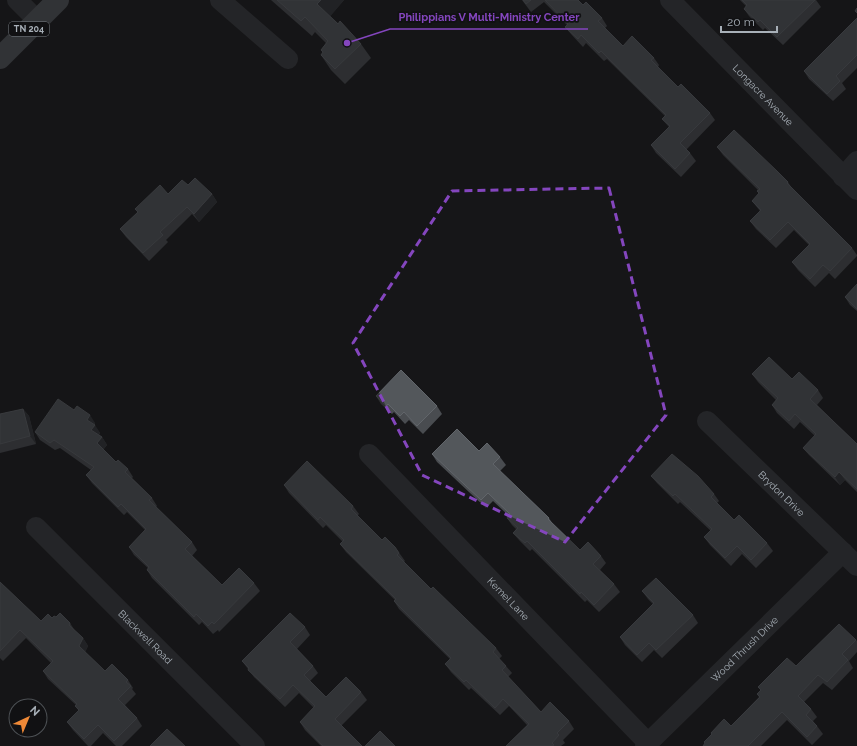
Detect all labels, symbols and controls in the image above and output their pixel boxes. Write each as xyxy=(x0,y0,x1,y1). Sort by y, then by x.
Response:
callout: Philippians V Multi-Ministry Center xyxy=(390,6,588,29)
scale bar xyxy=(721,8,777,34)
text: Philippians V Multi-Ministry Center xyxy=(399,11,580,24)
text: 20 m xyxy=(727,15,755,29)
road number: TN 204 xyxy=(9,22,49,36)
street label: Longacre Avenue xyxy=(731,62,795,128)
street label: Brydon Drive xyxy=(756,469,807,519)
street label: Kemel Lane xyxy=(485,575,531,623)
street label: Blackwell Road xyxy=(116,608,174,666)
street label: Wood Thrush Drive xyxy=(709,614,780,684)
north arrow xyxy=(8,698,48,738)
text: N xyxy=(27,704,42,719)

